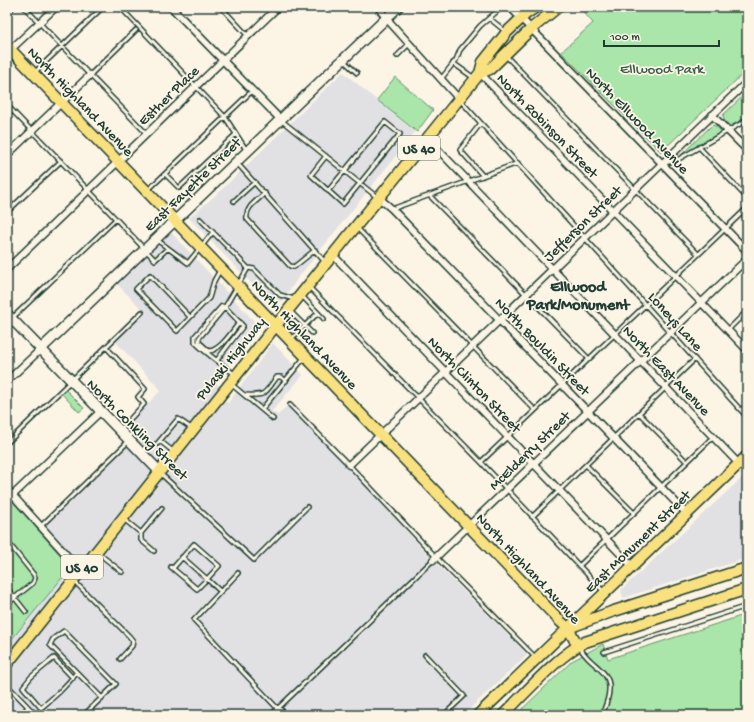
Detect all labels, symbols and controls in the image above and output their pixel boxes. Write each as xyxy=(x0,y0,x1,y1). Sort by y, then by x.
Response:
scale bar xyxy=(604,22,719,48)
text: 100 m xyxy=(609,31,640,45)
street label: North Highland Avenue xyxy=(23,44,137,161)
park label: Ellwood Park xyxy=(620,61,705,79)
street label: Esther Place xyxy=(135,63,204,130)
street label: North Ellwood Avenue xyxy=(581,64,692,179)
street label: North Robinson Street xyxy=(492,70,602,184)
street label: East Fayette Street xyxy=(141,133,247,236)
road number: US 40 xyxy=(398,136,440,160)
street label: Jefferson Street xyxy=(540,181,628,266)
street label: North Highland Avenue xyxy=(247,277,361,394)
district label: Ellwood Park/Monument xyxy=(526,279,631,316)
street label: Loneys Lane xyxy=(643,289,706,356)
street label: North Bouldin Street xyxy=(490,295,594,401)
street label: Pulaski Highway xyxy=(192,314,271,405)
street label: North East Avenue xyxy=(618,322,713,420)
street label: North Clinton Street xyxy=(423,333,525,439)
street label: North Conkling Street xyxy=(82,376,192,486)
street label: McElderry Street xyxy=(486,407,576,495)
street label: East Monument Street xyxy=(582,486,696,598)
street label: North Highland Avenue xyxy=(471,510,584,629)
road number: US 40 xyxy=(61,555,103,579)

